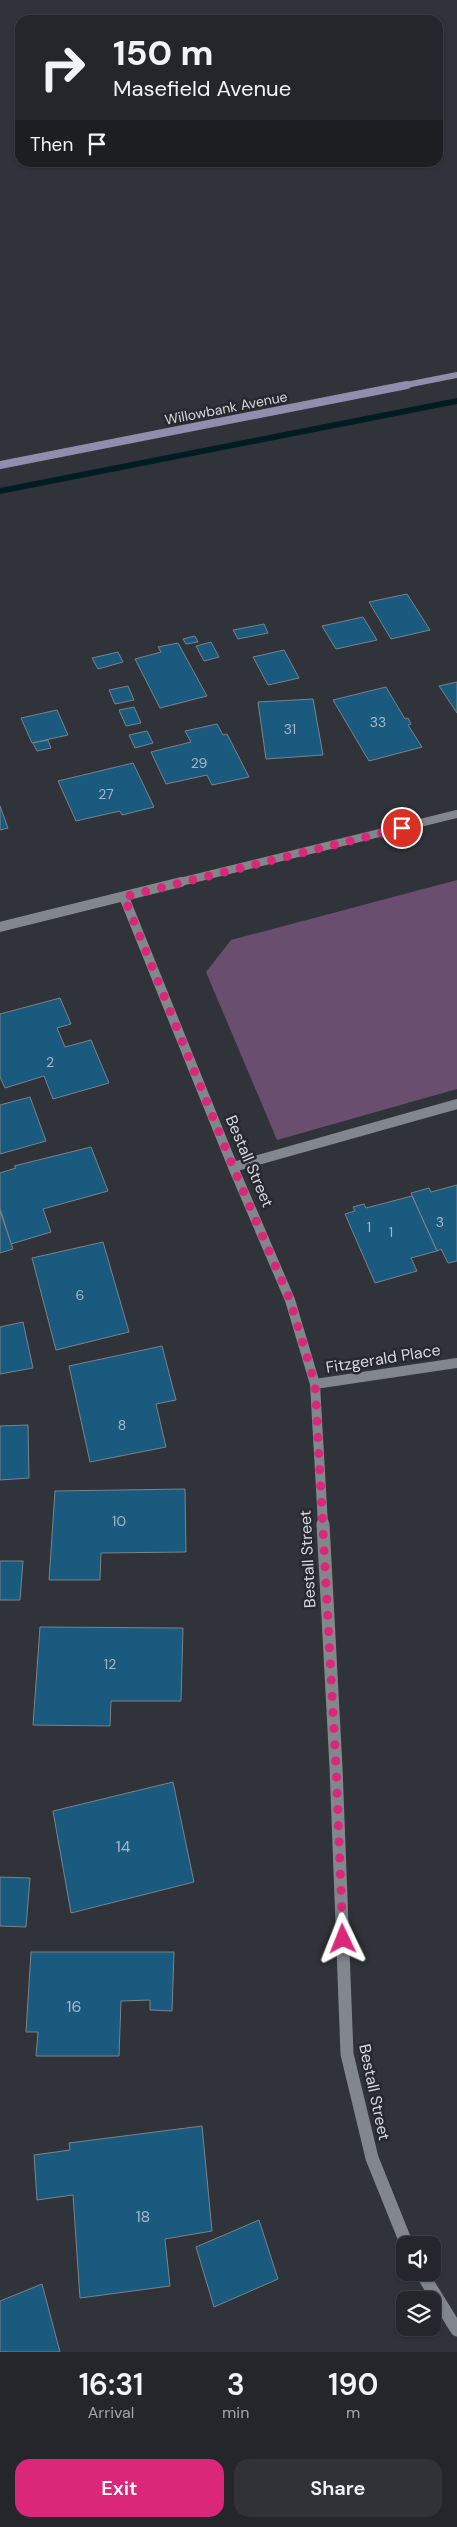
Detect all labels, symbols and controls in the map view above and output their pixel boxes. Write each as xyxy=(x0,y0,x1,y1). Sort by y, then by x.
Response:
text: 150 m xyxy=(113,30,213,76)
icon: right xyxy=(30,35,95,100)
text: Masefield Avenue xyxy=(113,74,291,103)
icon: arrive xyxy=(83,130,111,158)
text: Then xyxy=(30,132,73,157)
street label: Willowbank Avenue xyxy=(163,387,289,429)
house number: 33 xyxy=(370,713,386,731)
house number: 31 xyxy=(284,720,296,738)
house number: 29 xyxy=(191,754,208,772)
house number: 27 xyxy=(98,785,114,803)
pin xyxy=(381,807,423,849)
icon: arrive xyxy=(388,814,416,842)
house number: 2 xyxy=(46,1053,54,1071)
street label: Bestall Street xyxy=(221,1112,278,1210)
house number: 3 xyxy=(436,1213,444,1231)
house number: 1 xyxy=(367,1218,371,1236)
house number: 1 xyxy=(389,1223,393,1241)
house number: 6 xyxy=(76,1286,84,1304)
street label: Fitzgerald Place xyxy=(324,1339,442,1378)
house number: 8 xyxy=(118,1416,126,1434)
street label: Bestall Street xyxy=(294,1509,321,1609)
house number: 10 xyxy=(112,1512,126,1530)
house number: 12 xyxy=(104,1655,116,1673)
house number: 14 xyxy=(116,1836,131,1857)
position arrow xyxy=(316,1912,368,1964)
house number: 16 xyxy=(66,1996,82,2017)
street label: Bestall Street xyxy=(354,2042,395,2142)
house number: 18 xyxy=(136,2206,150,2227)
map controls xyxy=(396,2236,441,2336)
button: sound xyxy=(396,2236,441,2281)
button: layers xyxy=(396,2291,441,2336)
text: 16:31 xyxy=(79,2365,143,2404)
text: 3 xyxy=(227,2365,245,2404)
text: 190 xyxy=(328,2365,378,2404)
text: Arrival xyxy=(88,2402,134,2423)
text: min xyxy=(222,2402,249,2423)
text: m xyxy=(346,2402,360,2423)
button: Exit xyxy=(15,2459,224,2517)
button: Share xyxy=(234,2459,442,2517)

